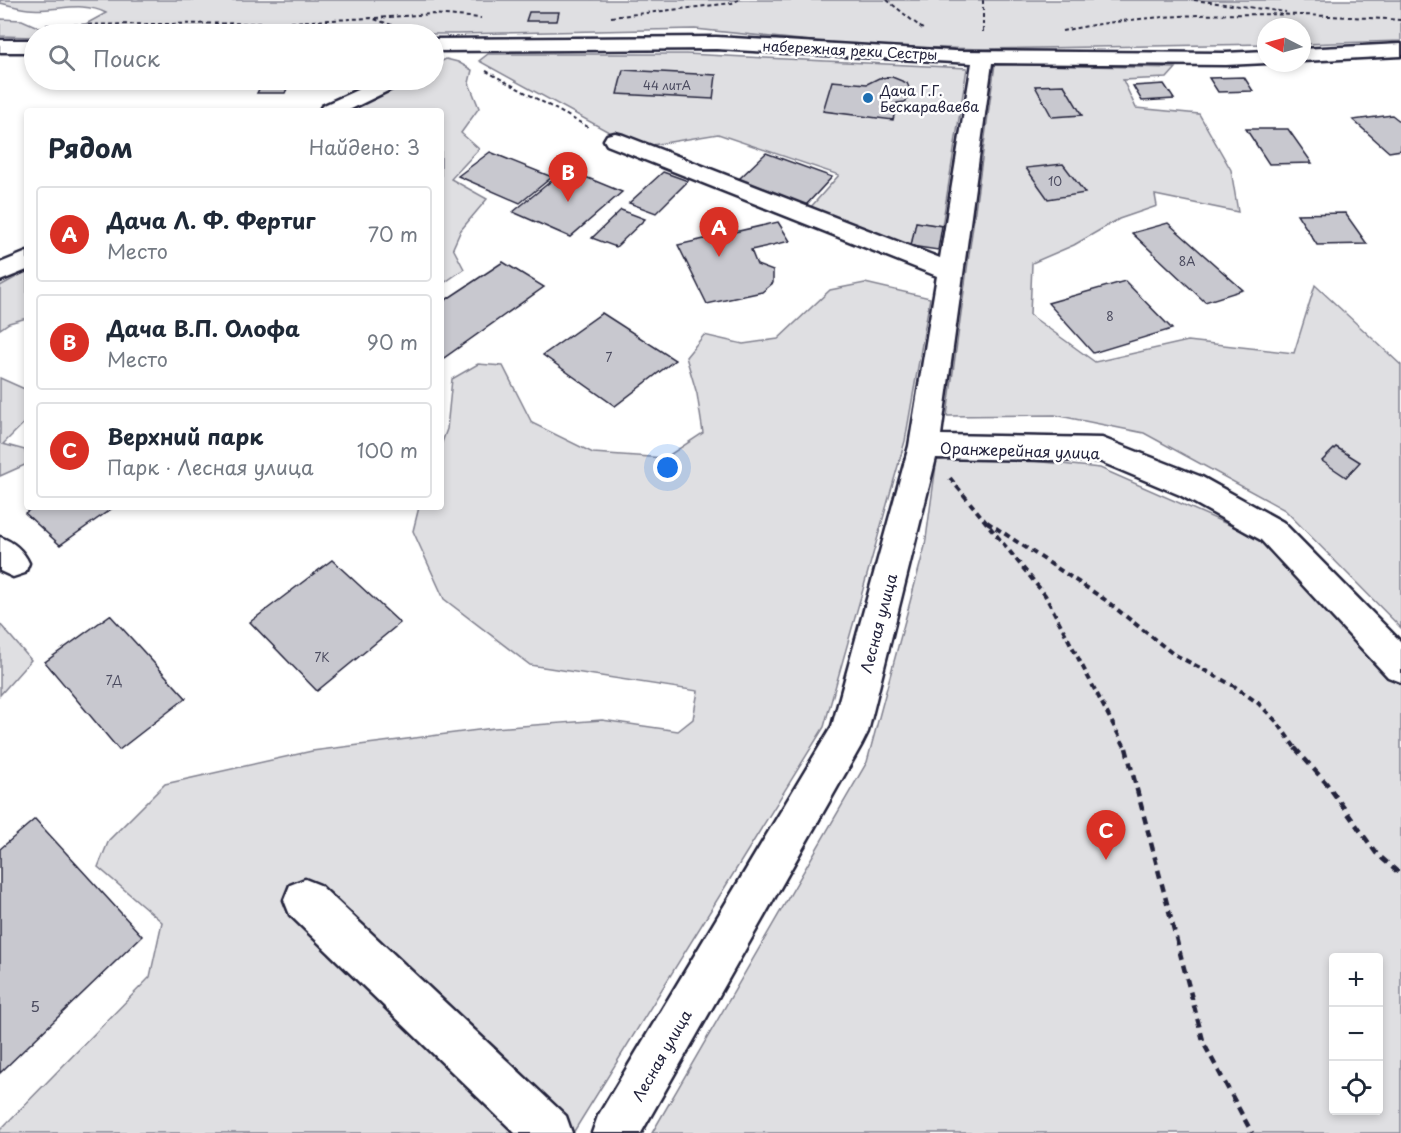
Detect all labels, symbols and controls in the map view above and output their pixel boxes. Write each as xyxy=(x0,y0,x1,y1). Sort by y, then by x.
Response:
north arrow xyxy=(1257,18,1311,72)
search box xyxy=(24,24,444,90)
street label: набережная реки Сестры xyxy=(762,35,938,65)
icon: search xyxy=(45,41,78,74)
text: Поиск xyxy=(93,41,160,74)
house number: 44 литА xyxy=(643,76,691,94)
place label: Дача Г.Г. Бескараваева xyxy=(879,80,979,117)
marker: Дача Г.Г. Бескараваева xyxy=(861,91,875,105)
text: Рядом xyxy=(48,128,133,167)
text: Найдено: 3 xyxy=(309,132,420,162)
pin: B xyxy=(548,152,588,202)
house number: 10 xyxy=(1048,172,1062,190)
text: Дача Л. Ф. Фертиг xyxy=(107,203,316,236)
pin: A xyxy=(700,208,738,257)
text: A xyxy=(62,219,77,249)
text: 70 m xyxy=(368,219,418,249)
text: Место xyxy=(107,236,168,266)
house number: 8А xyxy=(1179,252,1195,270)
house number: 8 xyxy=(1106,307,1114,325)
text: Дача В.П. Олофа xyxy=(107,311,300,344)
text: B xyxy=(63,327,76,357)
text: 90 m xyxy=(367,327,418,357)
text: Место xyxy=(107,344,168,374)
house number: 7 xyxy=(606,348,613,366)
text: Верхний парк xyxy=(107,419,263,452)
text: C xyxy=(62,435,77,465)
text: 100 m xyxy=(357,435,418,465)
street label: Оранжерейная улица xyxy=(940,436,1101,464)
text: Парк · Лесная улица xyxy=(107,452,313,482)
your location xyxy=(653,453,682,482)
street label: Лесная улица xyxy=(854,570,902,675)
house number: 7К xyxy=(314,648,330,666)
house number: 7Д xyxy=(106,671,123,689)
pin: C xyxy=(1086,810,1126,860)
map controls xyxy=(1329,953,1383,1115)
button: + xyxy=(1329,953,1383,1007)
house number: 5 xyxy=(30,994,40,1017)
street label: Лесная улица xyxy=(626,1005,697,1105)
button: − xyxy=(1329,1007,1383,1061)
button: locate xyxy=(1329,1061,1383,1115)

